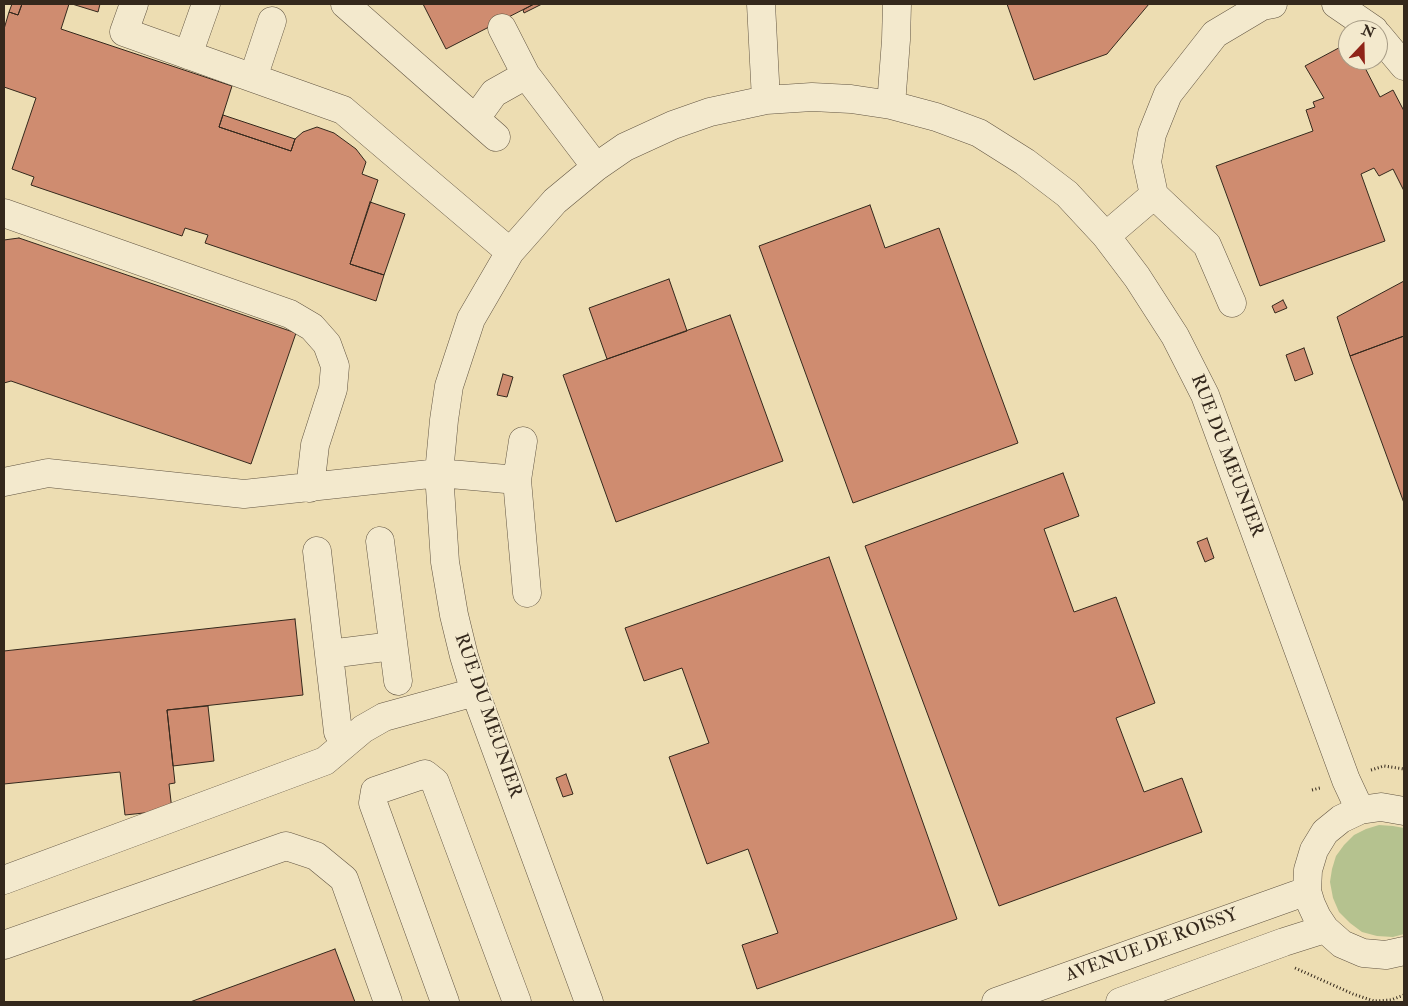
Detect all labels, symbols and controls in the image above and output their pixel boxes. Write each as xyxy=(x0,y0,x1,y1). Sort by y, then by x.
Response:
north arrow xyxy=(1338,20,1388,70)
text: N xyxy=(1359,21,1377,42)
street label: RUE DU MEUNIER xyxy=(1185,372,1267,540)
street label: RUE DU MEUNIER xyxy=(449,631,525,801)
street label: AVENUE DE ROISSY xyxy=(1063,905,1241,987)

